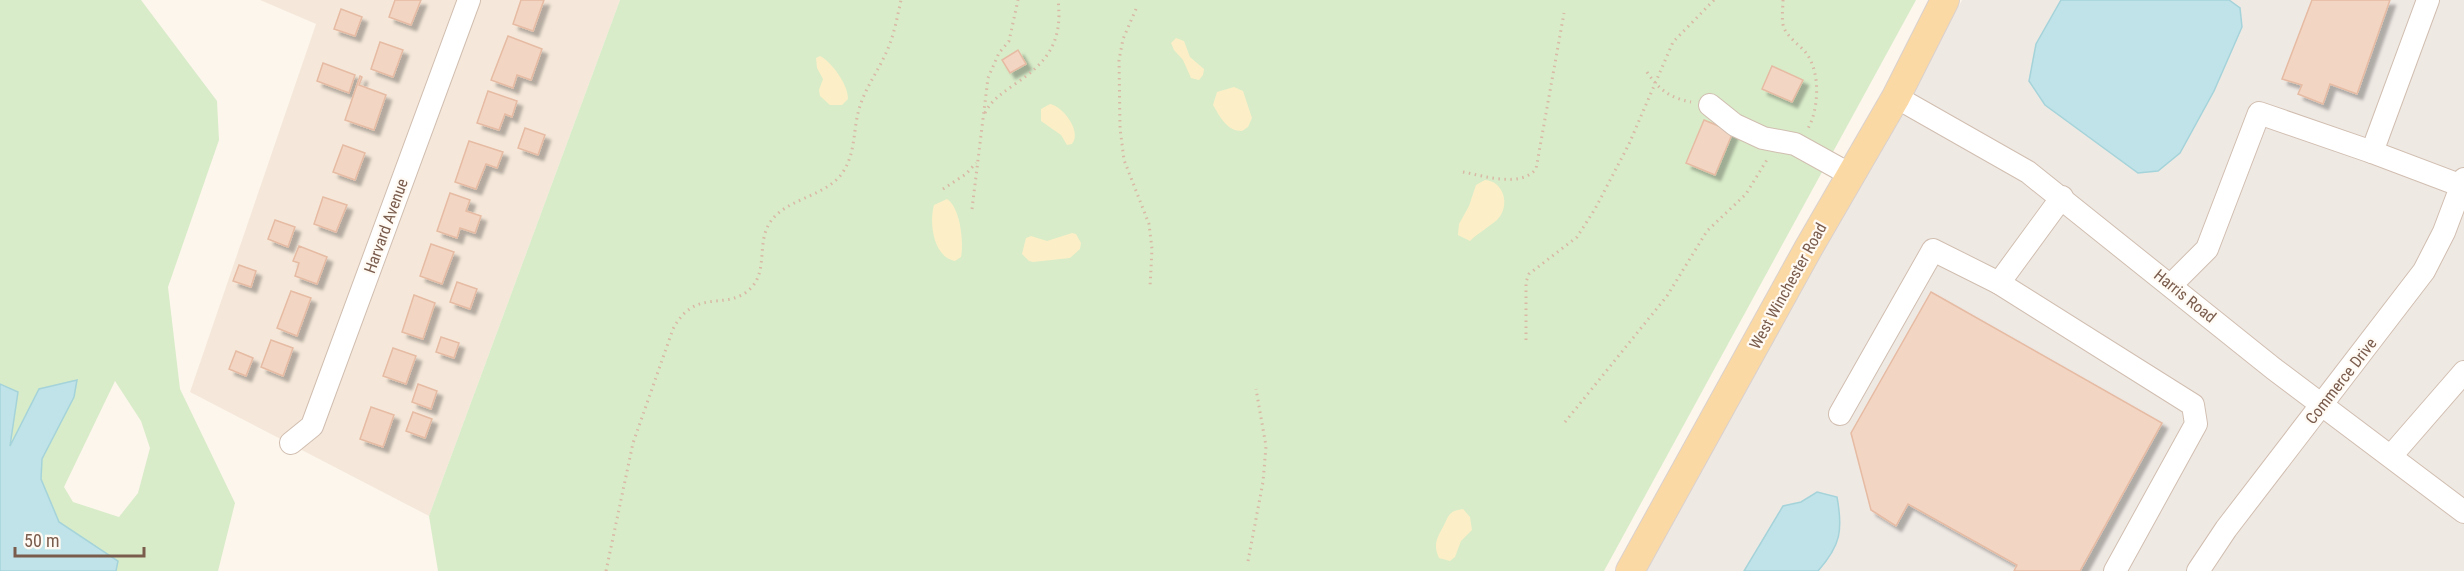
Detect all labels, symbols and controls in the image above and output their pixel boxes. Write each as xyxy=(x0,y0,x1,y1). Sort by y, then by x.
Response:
street label: Harvard Avenue xyxy=(360,176,412,276)
street label: West Winchester Road xyxy=(1745,219,1831,353)
street label: Harris Road xyxy=(2150,265,2220,327)
street label: Commerce Drive xyxy=(2302,334,2380,428)
scale bar xyxy=(15,520,144,558)
text: 50 m xyxy=(24,530,59,551)

